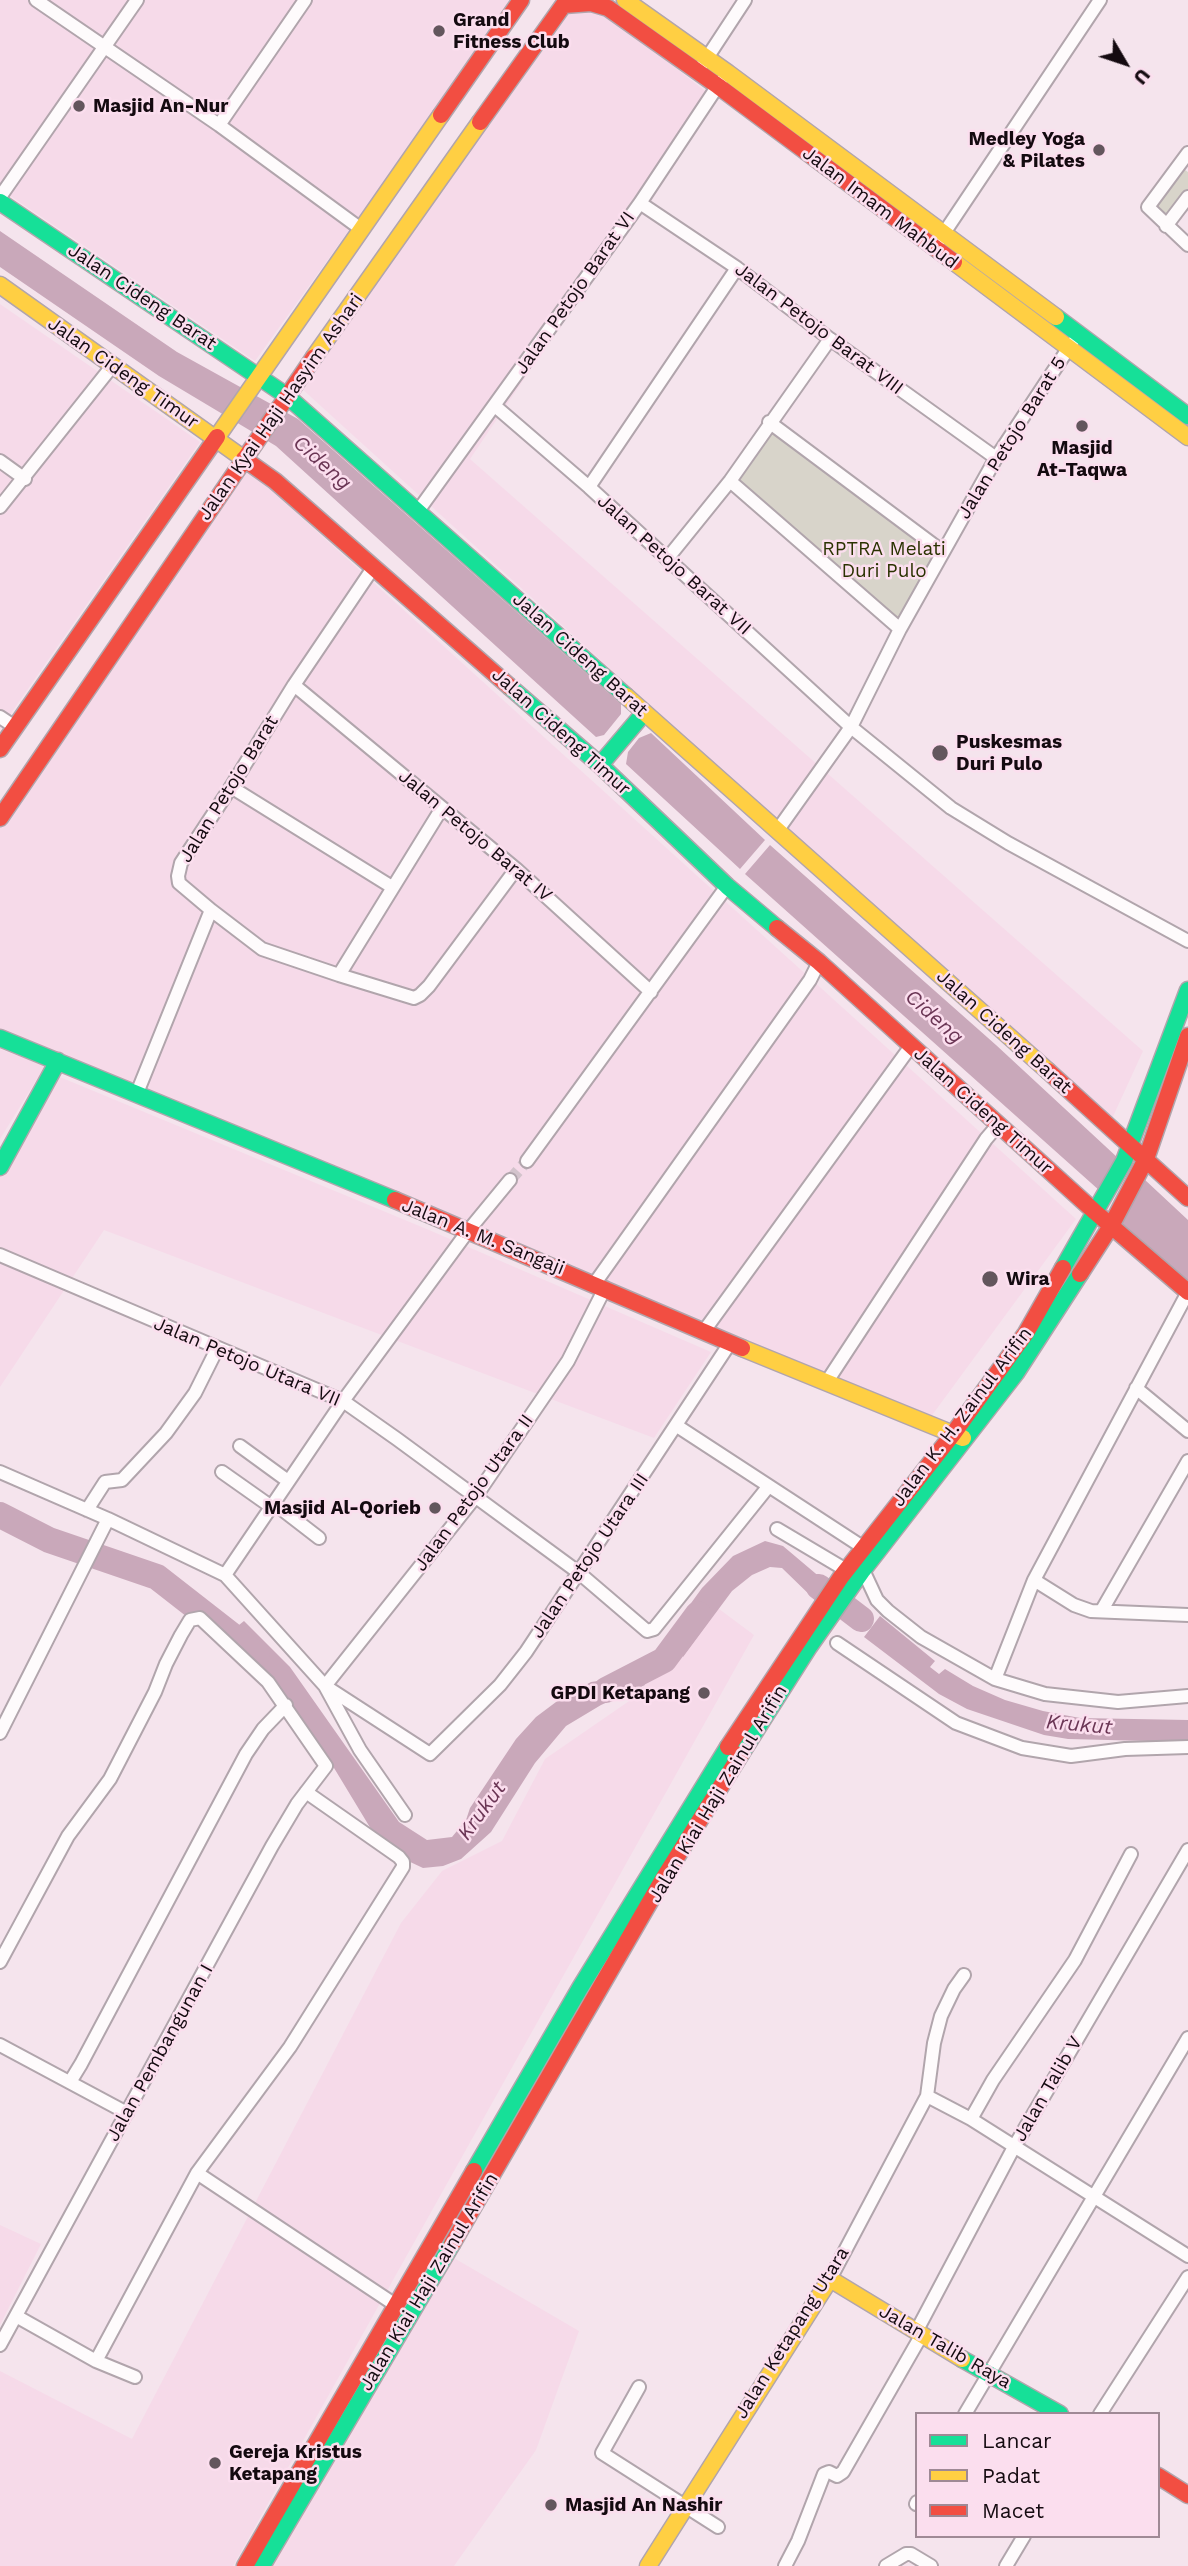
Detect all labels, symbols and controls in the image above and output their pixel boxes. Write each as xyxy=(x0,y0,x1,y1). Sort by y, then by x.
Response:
place label: Grand Fitness Club xyxy=(453,9,570,53)
marker: Grand Fitness Club xyxy=(431,23,447,39)
north arrow xyxy=(1090,28,1160,98)
text: U xyxy=(1129,64,1155,89)
place label: Masjid An-Nur xyxy=(93,95,228,117)
marker: Masjid An-Nur xyxy=(71,98,87,114)
place label: Medley Yoga & Pilates xyxy=(969,128,1085,172)
street label: Jalan Imam Mahbud xyxy=(798,142,962,274)
marker: Medley Yoga & Pilates xyxy=(1091,142,1107,158)
street label: Jalan Petojo Barat VI xyxy=(510,207,640,379)
street label: Jalan Cideng Barat xyxy=(63,239,221,355)
street label: Jalan Petojo Barat VIII xyxy=(730,258,908,400)
street label: Jalan Kyai Haji Hasyim Ashari xyxy=(194,289,368,525)
street label: Jalan Cideng Timur xyxy=(43,312,203,434)
street label: Jalan Petojo Barat 5 xyxy=(953,353,1071,523)
marker: Masjid At-Taqwa xyxy=(1074,418,1090,434)
water label: Cideng xyxy=(288,430,356,496)
place label: Masjid At-Taqwa xyxy=(1037,437,1127,481)
street label: Jalan Petojo Barat VII xyxy=(592,490,756,640)
park label: RPTRA Melati Duri Pulo xyxy=(822,538,946,582)
street label: Jalan Cideng Barat xyxy=(508,588,652,722)
street label: Jalan Cideng Timur xyxy=(487,664,635,800)
street label: Jalan Petojo Barat xyxy=(174,711,284,867)
place label: Puskesmas Duri Pulo xyxy=(956,731,1062,775)
marker: Puskesmas Duri Pulo xyxy=(930,743,950,763)
street label: Jalan Petojo Barat IV xyxy=(393,765,557,907)
street label: Jalan Cideng Barat xyxy=(932,965,1076,1099)
water label: Cideng xyxy=(900,984,968,1050)
street label: Jalan Cideng Timur xyxy=(909,1043,1057,1179)
street label: Jalan A. M. Sangaji xyxy=(398,1194,568,1280)
place label: Wira xyxy=(1006,1268,1050,1290)
marker: Wira xyxy=(980,1269,1000,1289)
street label: Jalan Petojo Utara VII xyxy=(150,1312,344,1412)
street label: Jalan K. H. Zainul Arifin xyxy=(887,1323,1037,1511)
street label: Jalan Petojo Utara II xyxy=(409,1410,539,1576)
street label: Jalan Petojo Utara III xyxy=(526,1469,654,1643)
place label: Masjid Al-Qorieb xyxy=(264,1497,421,1519)
marker: Masjid Al-Qorieb xyxy=(427,1500,443,1516)
street label: Jalan Kiai Haji Zainul Arifin xyxy=(644,1681,792,1907)
place label: GPDI Ketapang xyxy=(550,1682,690,1704)
marker: GPDI Ketapang xyxy=(696,1685,712,1701)
water label: Krukut xyxy=(1045,1710,1113,1740)
water label: Krukut xyxy=(452,1777,512,1845)
street label: Jalan Pembangunan I xyxy=(102,1960,218,2146)
street label: Jalan Talib V xyxy=(1009,2032,1087,2146)
street label: Jalan Kiai Haji Zainul Arifin xyxy=(355,2169,503,2395)
street label: Jalan Ketapang Utara xyxy=(730,2243,854,2423)
street label: Jalan Talib Raya xyxy=(875,2300,1015,2394)
legend xyxy=(915,2412,1160,2538)
text: Lancar xyxy=(982,2428,1052,2453)
place label: Gereja Kristus Ketapang xyxy=(229,2441,362,2485)
marker: Gereja Kristus Ketapang xyxy=(207,2455,223,2471)
text: Padat xyxy=(982,2463,1040,2488)
place label: Masjid An Nashir xyxy=(565,2494,722,2516)
marker: Masjid An Nashir xyxy=(543,2497,559,2513)
text: Macet xyxy=(982,2498,1044,2523)

